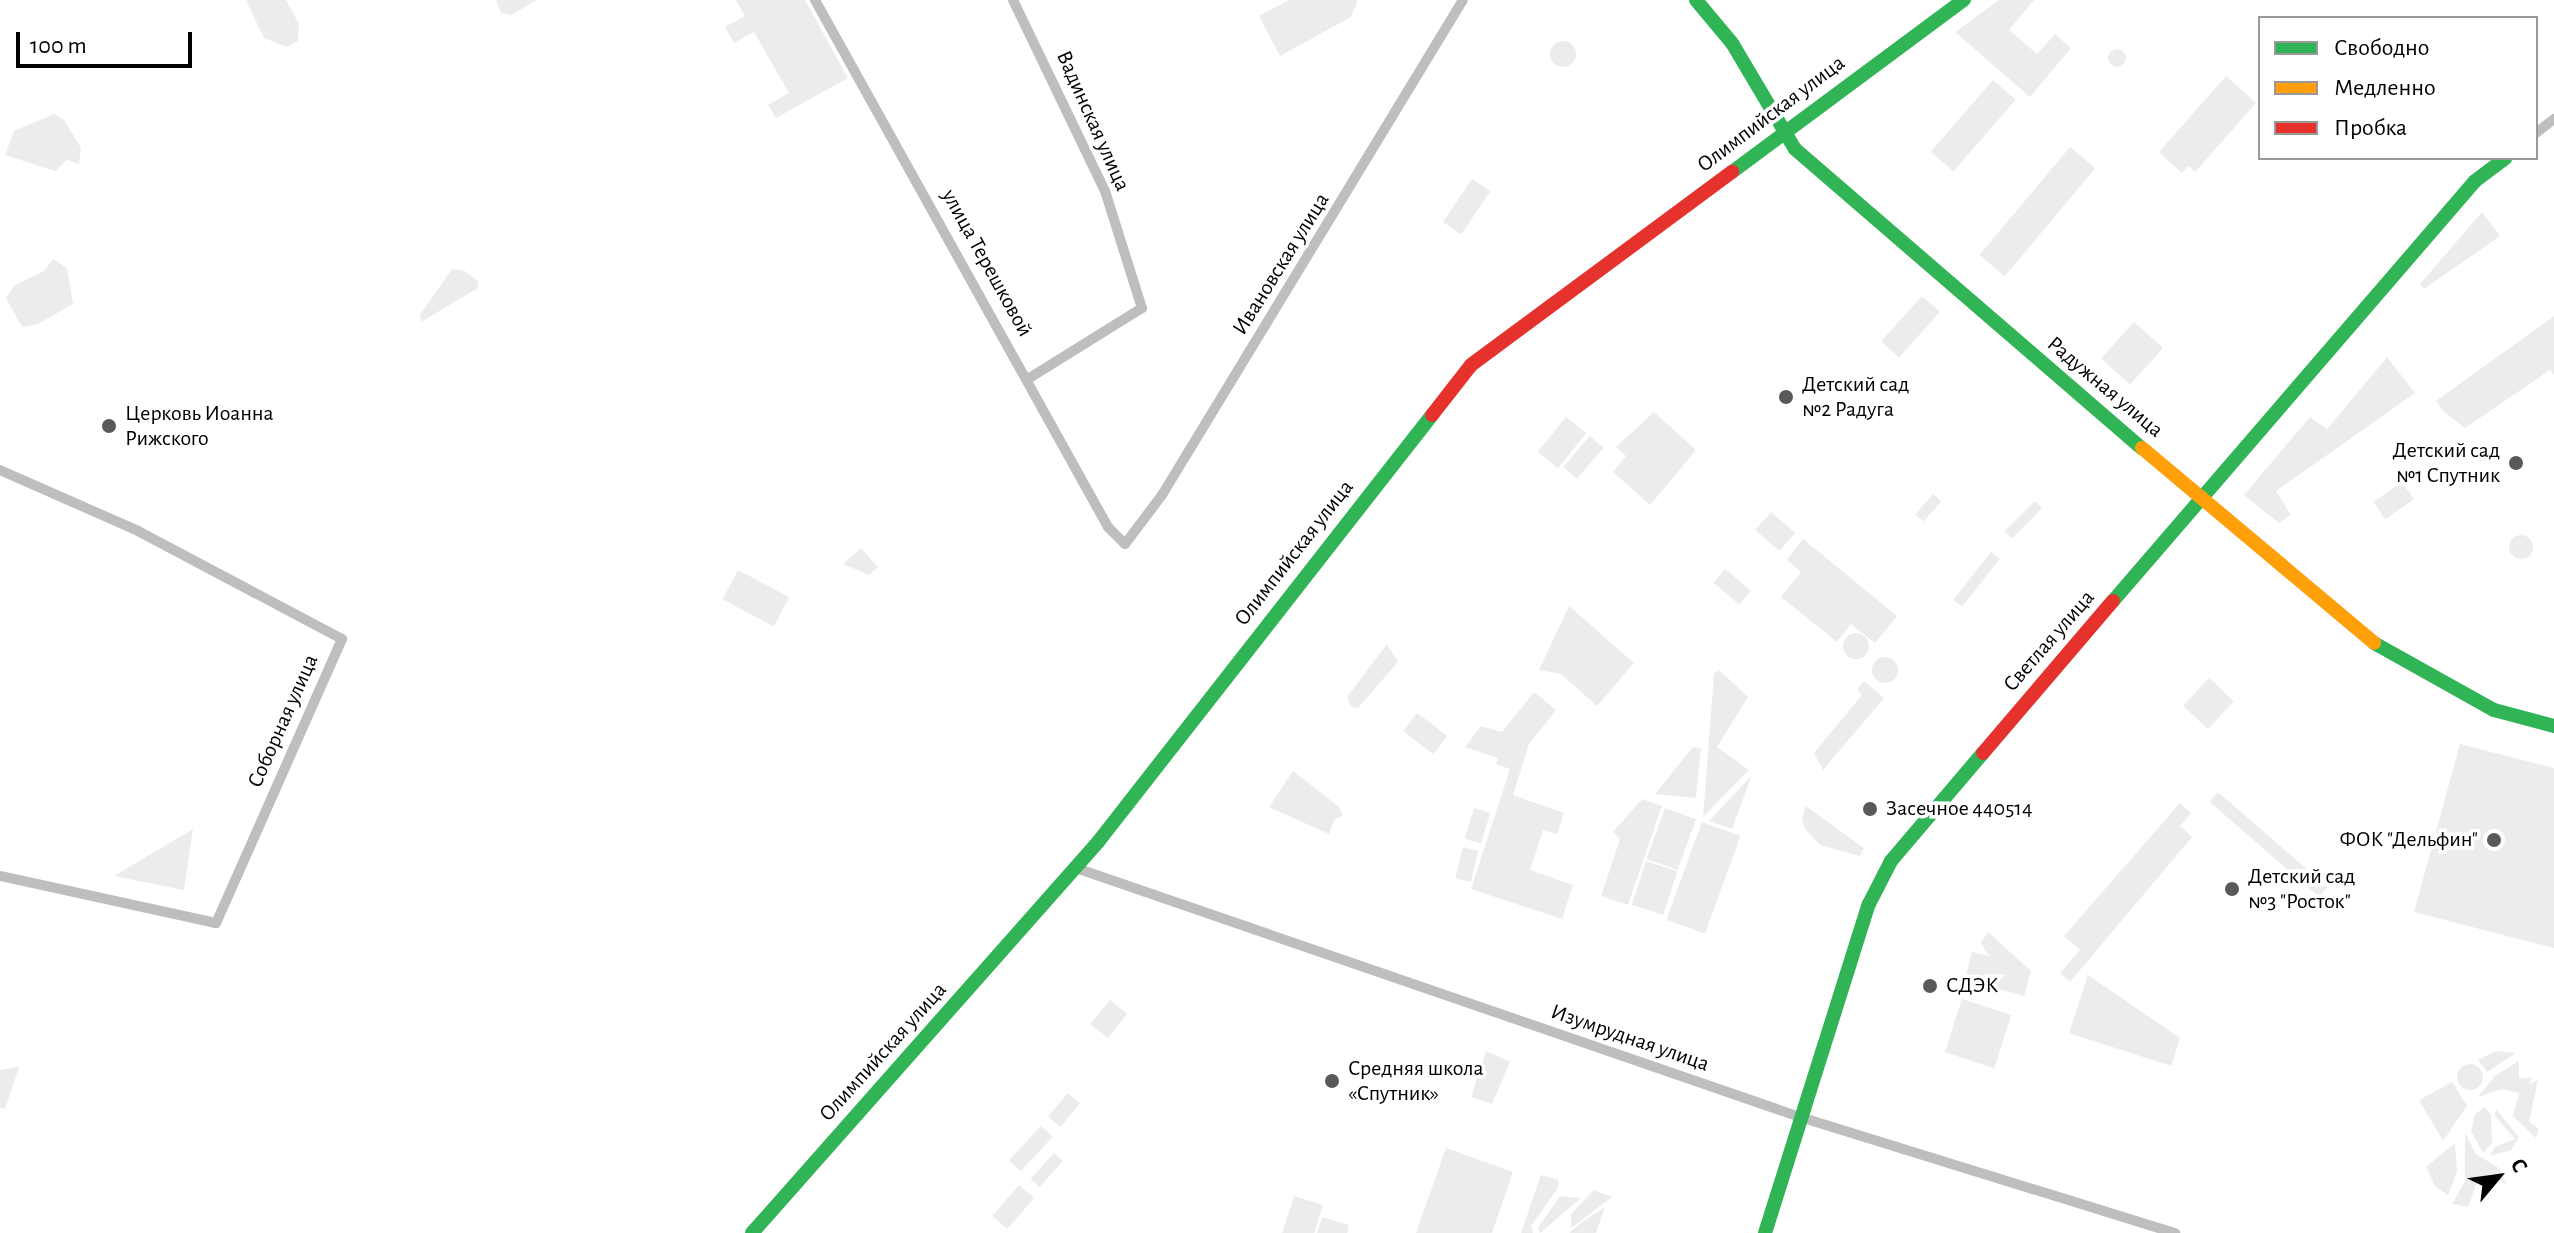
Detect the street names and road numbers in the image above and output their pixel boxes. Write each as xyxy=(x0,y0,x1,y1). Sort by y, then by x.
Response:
street label: Вадинская улица xyxy=(1050,47,1136,195)
street label: Олимпийская улица xyxy=(1692,50,1850,178)
street label: улица Терешковой xyxy=(936,185,1038,341)
street label: Ивановская улица xyxy=(1227,188,1335,340)
street label: Радужная улица xyxy=(2042,331,2168,443)
street label: Олимпийская улица xyxy=(1229,475,1359,631)
street label: Светлая улица xyxy=(1998,585,2100,697)
street label: Соборная улица xyxy=(242,650,324,792)
street label: Олимпийская улица xyxy=(814,977,952,1127)
street label: Изумрудная улица xyxy=(1547,999,1713,1077)

